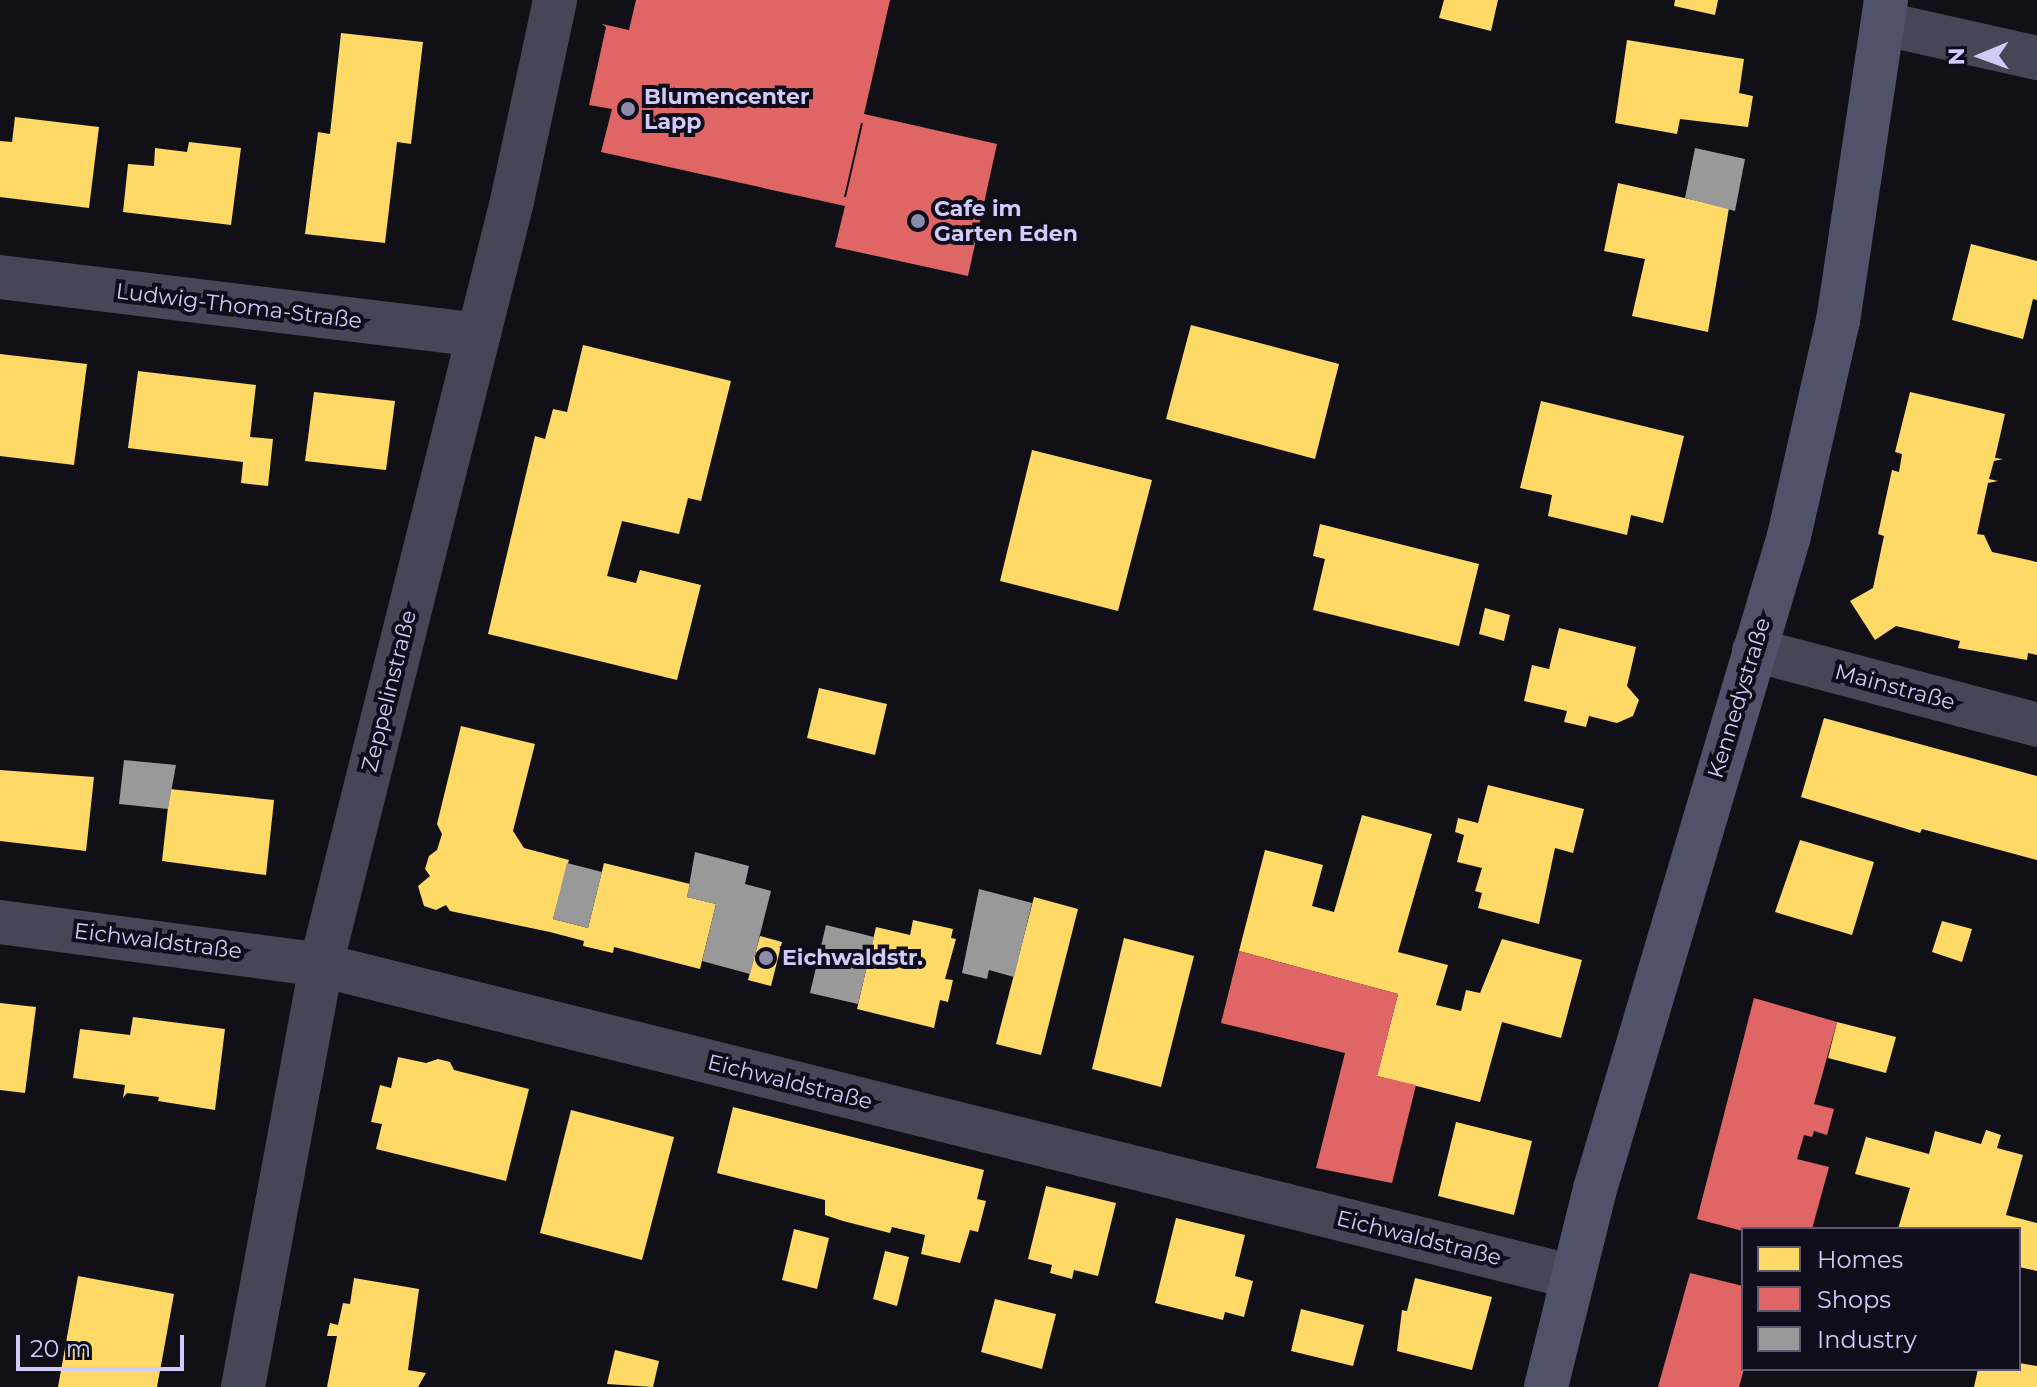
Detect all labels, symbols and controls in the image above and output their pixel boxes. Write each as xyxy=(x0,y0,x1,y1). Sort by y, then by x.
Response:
north arrow xyxy=(1941,16,2021,96)
text: N xyxy=(1943,47,1970,66)
place label: Blumencenter Lapp xyxy=(644,83,809,134)
marker: Blumencenter Lapp xyxy=(619,100,637,118)
place label: Cafe im Garten Eden xyxy=(934,195,1078,246)
marker: Cafe im Garten Eden xyxy=(909,212,927,230)
street label: Ludwig-Thoma-Straße xyxy=(115,278,363,334)
street label: Zeppelinstraße xyxy=(356,607,422,775)
street label: Kennedystraße xyxy=(1702,614,1776,782)
street label: Mainstraße xyxy=(1832,658,1958,716)
street label: Eichwaldstraße xyxy=(73,918,243,964)
place label: Eichwaldstr. xyxy=(782,945,923,971)
marker: Eichwaldstr. xyxy=(757,949,775,967)
street label: Eichwaldstraße xyxy=(705,1049,875,1115)
street label: Eichwaldstraße xyxy=(1334,1205,1504,1271)
legend xyxy=(1741,1227,2021,1371)
text: Homes xyxy=(1817,1245,1903,1274)
text: Shops xyxy=(1817,1285,1891,1314)
scale bar xyxy=(20,1319,188,1369)
text: Industry xyxy=(1817,1325,1917,1354)
text: 20 m xyxy=(30,1334,91,1363)

